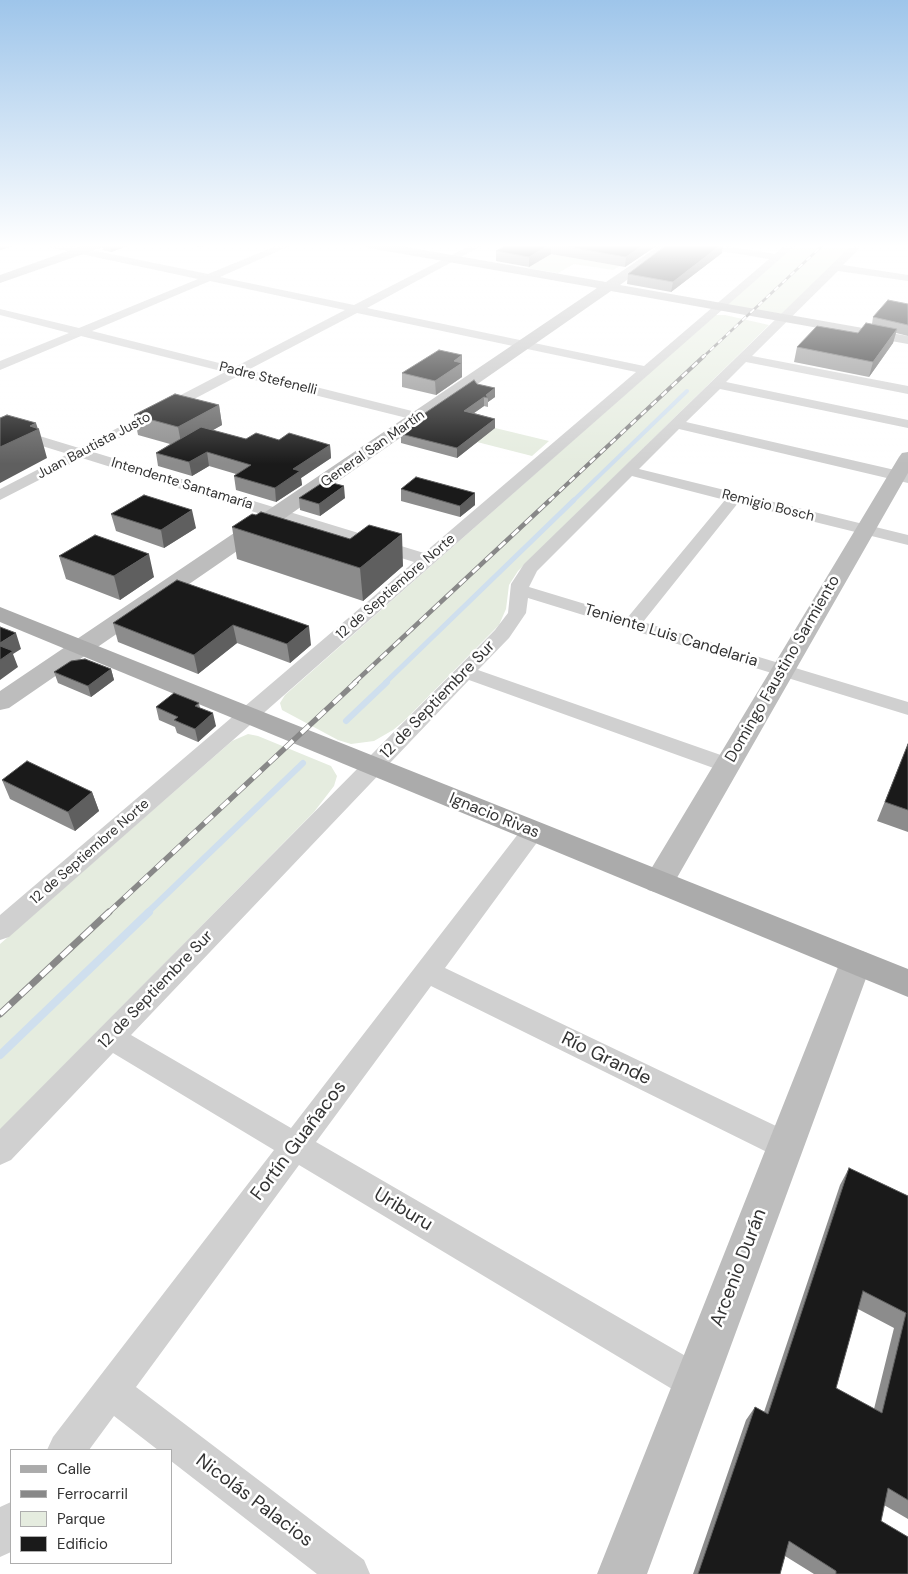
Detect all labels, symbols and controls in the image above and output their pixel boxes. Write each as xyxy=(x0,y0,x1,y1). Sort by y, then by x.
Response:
street label: Padre Stefenelli xyxy=(217,359,319,399)
street label: General San Martín xyxy=(318,407,428,491)
street label: Juan Bautista Justo xyxy=(34,409,154,483)
street label: Intendente Santamaría xyxy=(109,454,255,514)
street label: Remigio Bosch xyxy=(720,486,816,526)
street label: 12 de Septiembre Norte xyxy=(333,531,459,643)
street label: Domingo Faustino Sarmiento xyxy=(722,572,844,766)
street label: Teniente Luis Candelaria xyxy=(582,600,760,672)
street label: 12 de Septiembre Sur xyxy=(377,637,499,763)
street label: Ignacio Rivas xyxy=(446,789,542,843)
street label: 12 de Septiembre Norte xyxy=(27,796,153,908)
street label: 12 de Septiembre Sur xyxy=(95,927,217,1053)
street label: Río Grande xyxy=(557,1027,655,1091)
street label: Fortín Guañacos xyxy=(246,1077,352,1205)
street label: Uriburu xyxy=(369,1184,437,1236)
street label: Arcenio Durán xyxy=(706,1206,772,1330)
legend xyxy=(10,1449,172,1564)
street label: Nicolás Palacios xyxy=(191,1450,317,1552)
text: Calle xyxy=(57,1459,91,1479)
text: Ferrocarril xyxy=(57,1484,128,1504)
text: Parque xyxy=(57,1509,105,1529)
text: Edificio xyxy=(57,1534,108,1554)

